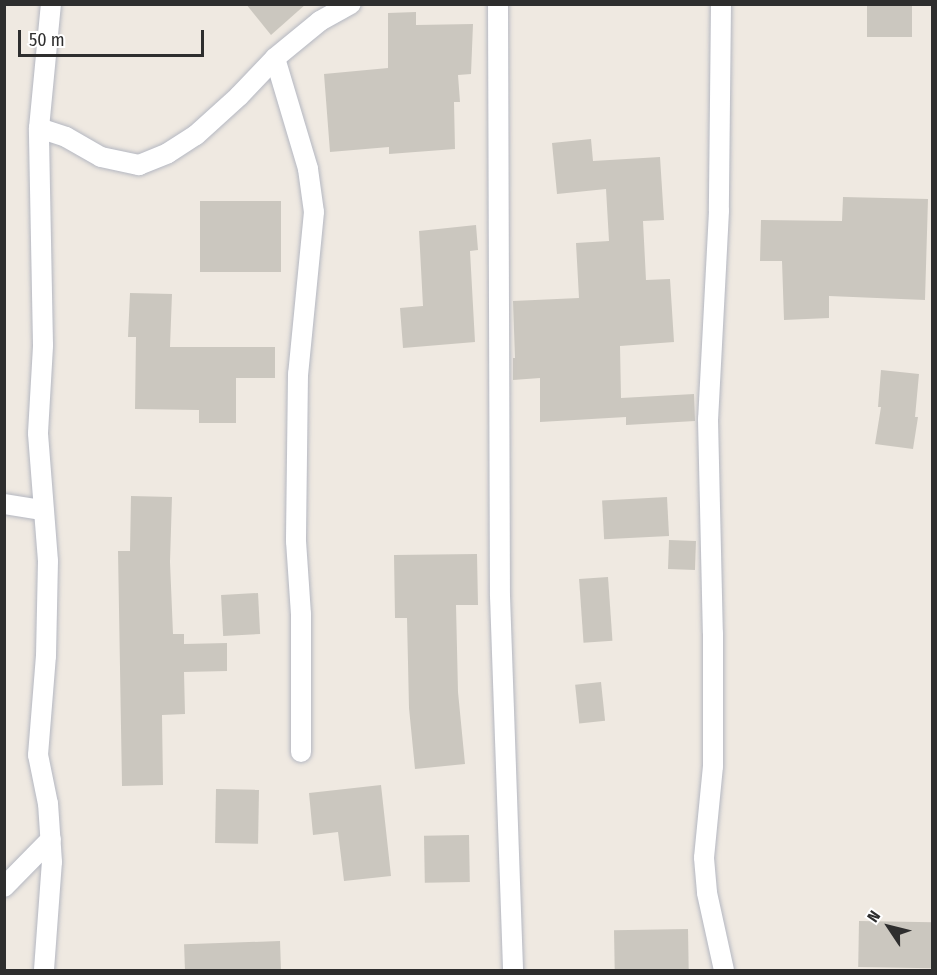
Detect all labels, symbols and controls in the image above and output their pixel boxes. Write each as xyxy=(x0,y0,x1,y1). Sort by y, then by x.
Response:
scale bar xyxy=(21,18,207,56)
text: 50 m xyxy=(29,29,65,51)
north arrow xyxy=(859,897,919,957)
text: N xyxy=(863,907,884,926)

